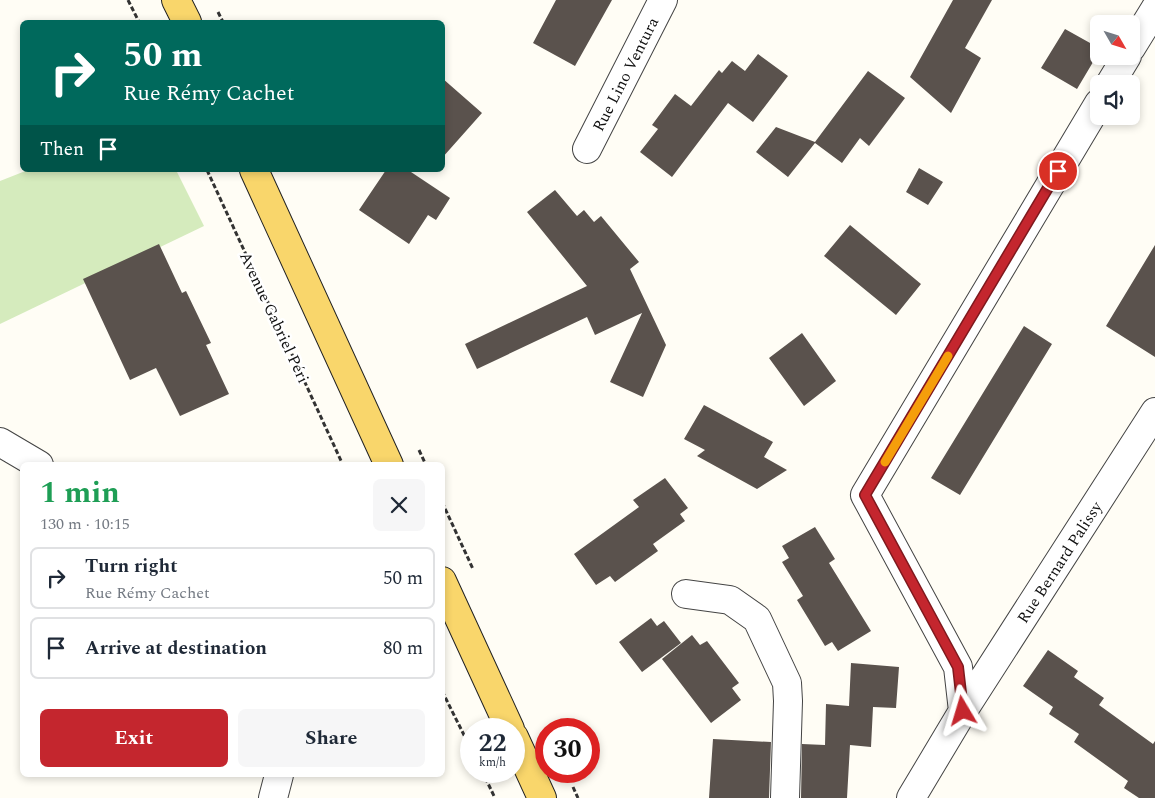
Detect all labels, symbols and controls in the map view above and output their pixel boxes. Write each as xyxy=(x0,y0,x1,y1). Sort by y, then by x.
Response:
street label: Rue Lino Ventura xyxy=(587,13,665,136)
north arrow xyxy=(1090,15,1140,65)
map controls xyxy=(1090,15,1140,125)
text: 50 m xyxy=(123,29,203,82)
icon: right xyxy=(40,40,105,105)
button: sound xyxy=(1090,75,1140,125)
text: Rue Rémy Cachet xyxy=(123,77,295,110)
text: Then xyxy=(40,135,84,164)
icon: arrive xyxy=(94,135,122,163)
pin xyxy=(1037,150,1079,192)
icon: arrive xyxy=(1044,157,1072,185)
street label: Avenue Gabriel Péri xyxy=(233,248,315,387)
text: 1 min xyxy=(40,470,120,516)
button: close xyxy=(373,479,425,531)
street label: Rue Bernard Palissy xyxy=(1011,496,1109,628)
text: 130 m · 10:15 xyxy=(40,512,130,536)
text: Turn right xyxy=(85,552,178,581)
icon: right xyxy=(42,564,70,592)
text: 50 m xyxy=(383,564,423,593)
text: Rue Rémy Cachet xyxy=(85,581,210,605)
icon: arrive xyxy=(42,634,70,662)
text: Arrive at destination xyxy=(85,634,267,663)
text: 80 m xyxy=(383,634,423,663)
position arrow xyxy=(936,684,988,736)
button: Exit xyxy=(40,709,228,767)
button: Share xyxy=(238,709,425,767)
speed limit sign: 30 xyxy=(535,718,600,783)
text: 22 xyxy=(478,725,507,763)
text: km/h xyxy=(479,753,506,772)

